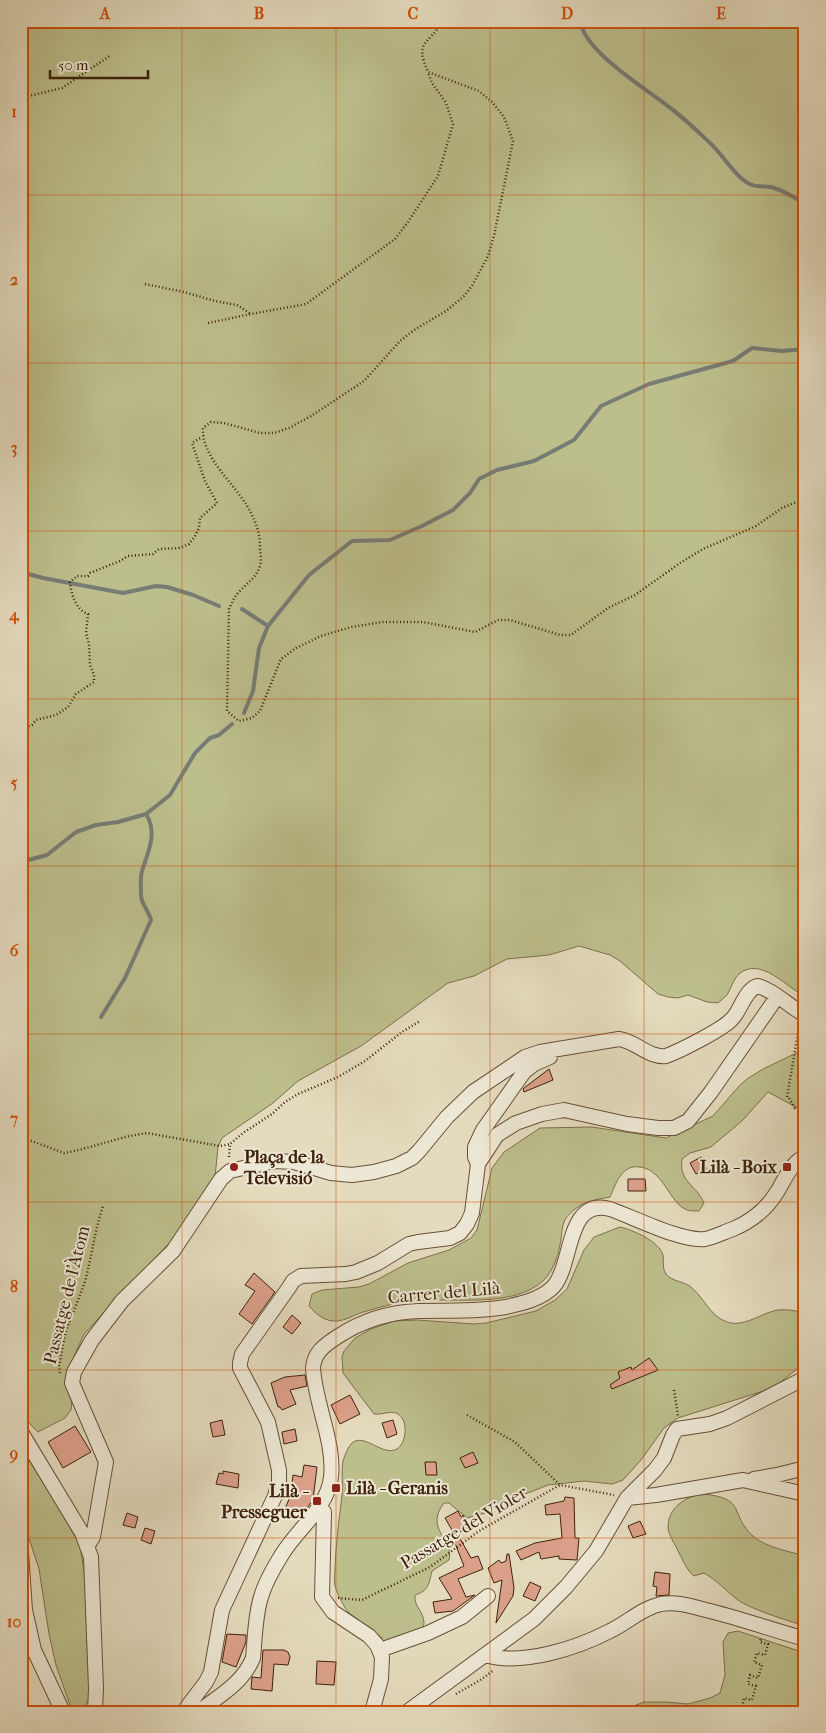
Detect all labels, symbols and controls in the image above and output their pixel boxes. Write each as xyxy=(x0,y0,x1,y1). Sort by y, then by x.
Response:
text: A xyxy=(99,4,111,23)
text: B xyxy=(254,4,264,23)
text: C xyxy=(408,4,419,23)
text: D xyxy=(561,4,573,23)
text: E xyxy=(716,4,726,23)
scale bar xyxy=(50,48,148,80)
text: 50 m xyxy=(58,56,89,74)
text: 1 xyxy=(11,102,17,121)
text: 2 xyxy=(10,270,18,289)
text: 3 xyxy=(11,438,17,458)
text: 4 xyxy=(8,605,20,625)
text: 5 xyxy=(11,773,18,792)
text: 6 xyxy=(10,941,19,960)
text: 7 xyxy=(9,1109,18,1128)
place label: Plaça de la Televisió xyxy=(243,1147,325,1189)
place label: Lilà - Boix xyxy=(700,1157,778,1178)
marker: Plaça de la Televisió xyxy=(228,1161,240,1173)
marker: Lilà - Boix xyxy=(781,1161,793,1173)
street label: Passatge de l'Àtom xyxy=(39,1223,94,1366)
text: 8 xyxy=(10,1277,18,1296)
street label: Carrer del Lilà xyxy=(387,1278,502,1308)
text: 9 xyxy=(9,1444,18,1464)
place label: Lilà - Geranis xyxy=(346,1478,448,1499)
place label: Lilà - Presseguer xyxy=(221,1481,310,1523)
marker: Lilà - Geranis xyxy=(330,1482,342,1494)
street label: Passatge del Violer xyxy=(397,1482,531,1574)
marker: Lilà - Presseguer xyxy=(311,1495,323,1507)
text: 10 xyxy=(7,1612,21,1631)

